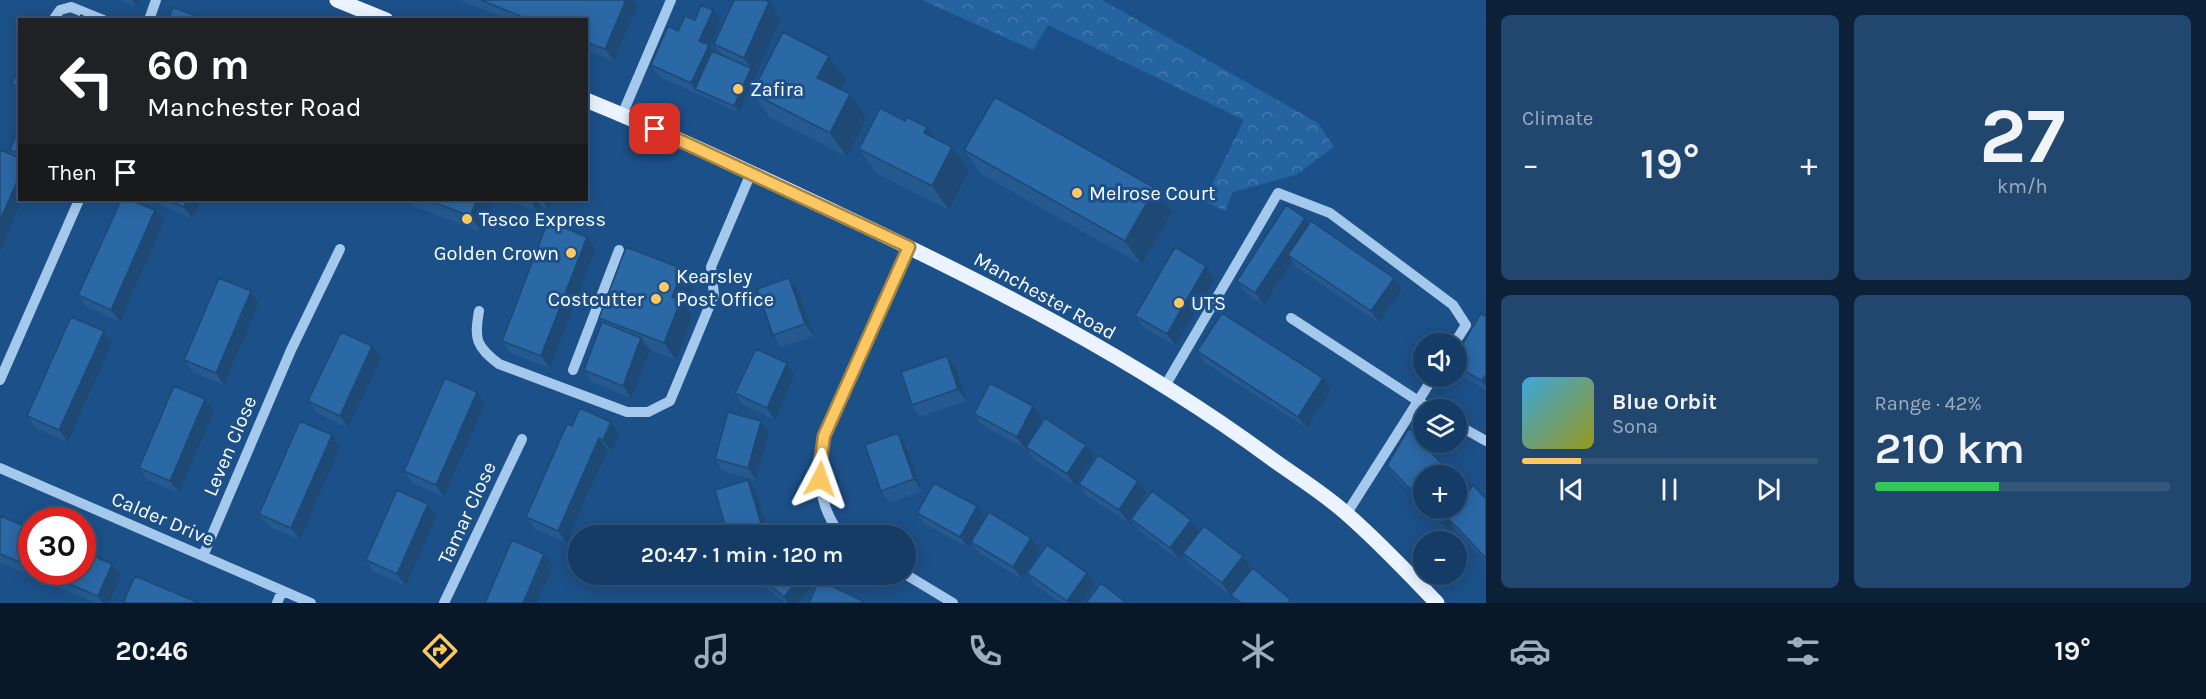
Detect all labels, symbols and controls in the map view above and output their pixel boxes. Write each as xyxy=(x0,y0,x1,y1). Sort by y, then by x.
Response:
text: 60 m xyxy=(147,40,250,90)
icon: left xyxy=(48,42,126,120)
place label: Zafira xyxy=(750,78,804,101)
marker: Zafira xyxy=(731,82,745,96)
text: 27 xyxy=(1979,90,2065,182)
text: Manchester Road xyxy=(147,91,362,123)
pin xyxy=(629,103,680,154)
text: Climate xyxy=(1522,107,1593,130)
icon: arrive xyxy=(638,112,671,145)
text: 19° xyxy=(1640,137,1700,189)
text: − xyxy=(1522,145,1539,183)
text: + xyxy=(1800,145,1817,183)
icon: arrive xyxy=(109,156,142,189)
text: Then xyxy=(48,160,97,186)
text: km/h xyxy=(1997,175,2048,198)
place label: Melrose Court xyxy=(1089,182,1216,205)
marker: Melrose Court xyxy=(1070,186,1084,200)
place label: Tesco Express xyxy=(479,208,606,231)
marker: Tesco Express xyxy=(460,212,474,226)
place label: Golden Crown xyxy=(434,242,559,265)
marker: Golden Crown xyxy=(564,246,578,260)
street label: Manchester Road xyxy=(970,247,1120,345)
place label: Kearsley Post Office xyxy=(676,265,774,311)
marker: Kearsley Post Office xyxy=(657,280,671,294)
place label: Costcutter xyxy=(548,288,645,311)
marker: Costcutter xyxy=(649,292,663,306)
place label: UTS xyxy=(1191,292,1226,315)
marker: UTS xyxy=(1172,296,1186,310)
map controls xyxy=(1413,333,1467,585)
button: sound xyxy=(1413,333,1467,387)
text: Blue Orbit xyxy=(1612,389,1717,415)
text: Range · 42% xyxy=(1875,392,1982,415)
street label: Leven Close xyxy=(199,393,261,499)
button: layers xyxy=(1413,399,1467,453)
text: Sona xyxy=(1612,415,1658,438)
text: 210 km xyxy=(1875,422,2025,474)
position arrow xyxy=(788,447,852,511)
street label: Tamar Close xyxy=(433,458,501,568)
button: + xyxy=(1413,465,1467,519)
icon: previous xyxy=(1555,473,1588,506)
icon: pause xyxy=(1653,473,1686,506)
icon: next xyxy=(1752,473,1785,506)
street label: Calder Drive xyxy=(108,487,218,551)
speed limit sign: 30 xyxy=(18,507,96,585)
button: − xyxy=(1413,531,1467,585)
text: 20:47 · 1 min · 120 m xyxy=(641,542,843,568)
icon: directions xyxy=(419,630,461,672)
icon: music xyxy=(691,630,733,672)
icon: phone xyxy=(964,630,1006,672)
icon: climate xyxy=(1237,630,1279,672)
icon: car xyxy=(1509,630,1551,672)
icon: filters xyxy=(1782,630,1824,672)
text: 20:46 xyxy=(115,635,188,667)
text: 19° xyxy=(2054,635,2091,667)

